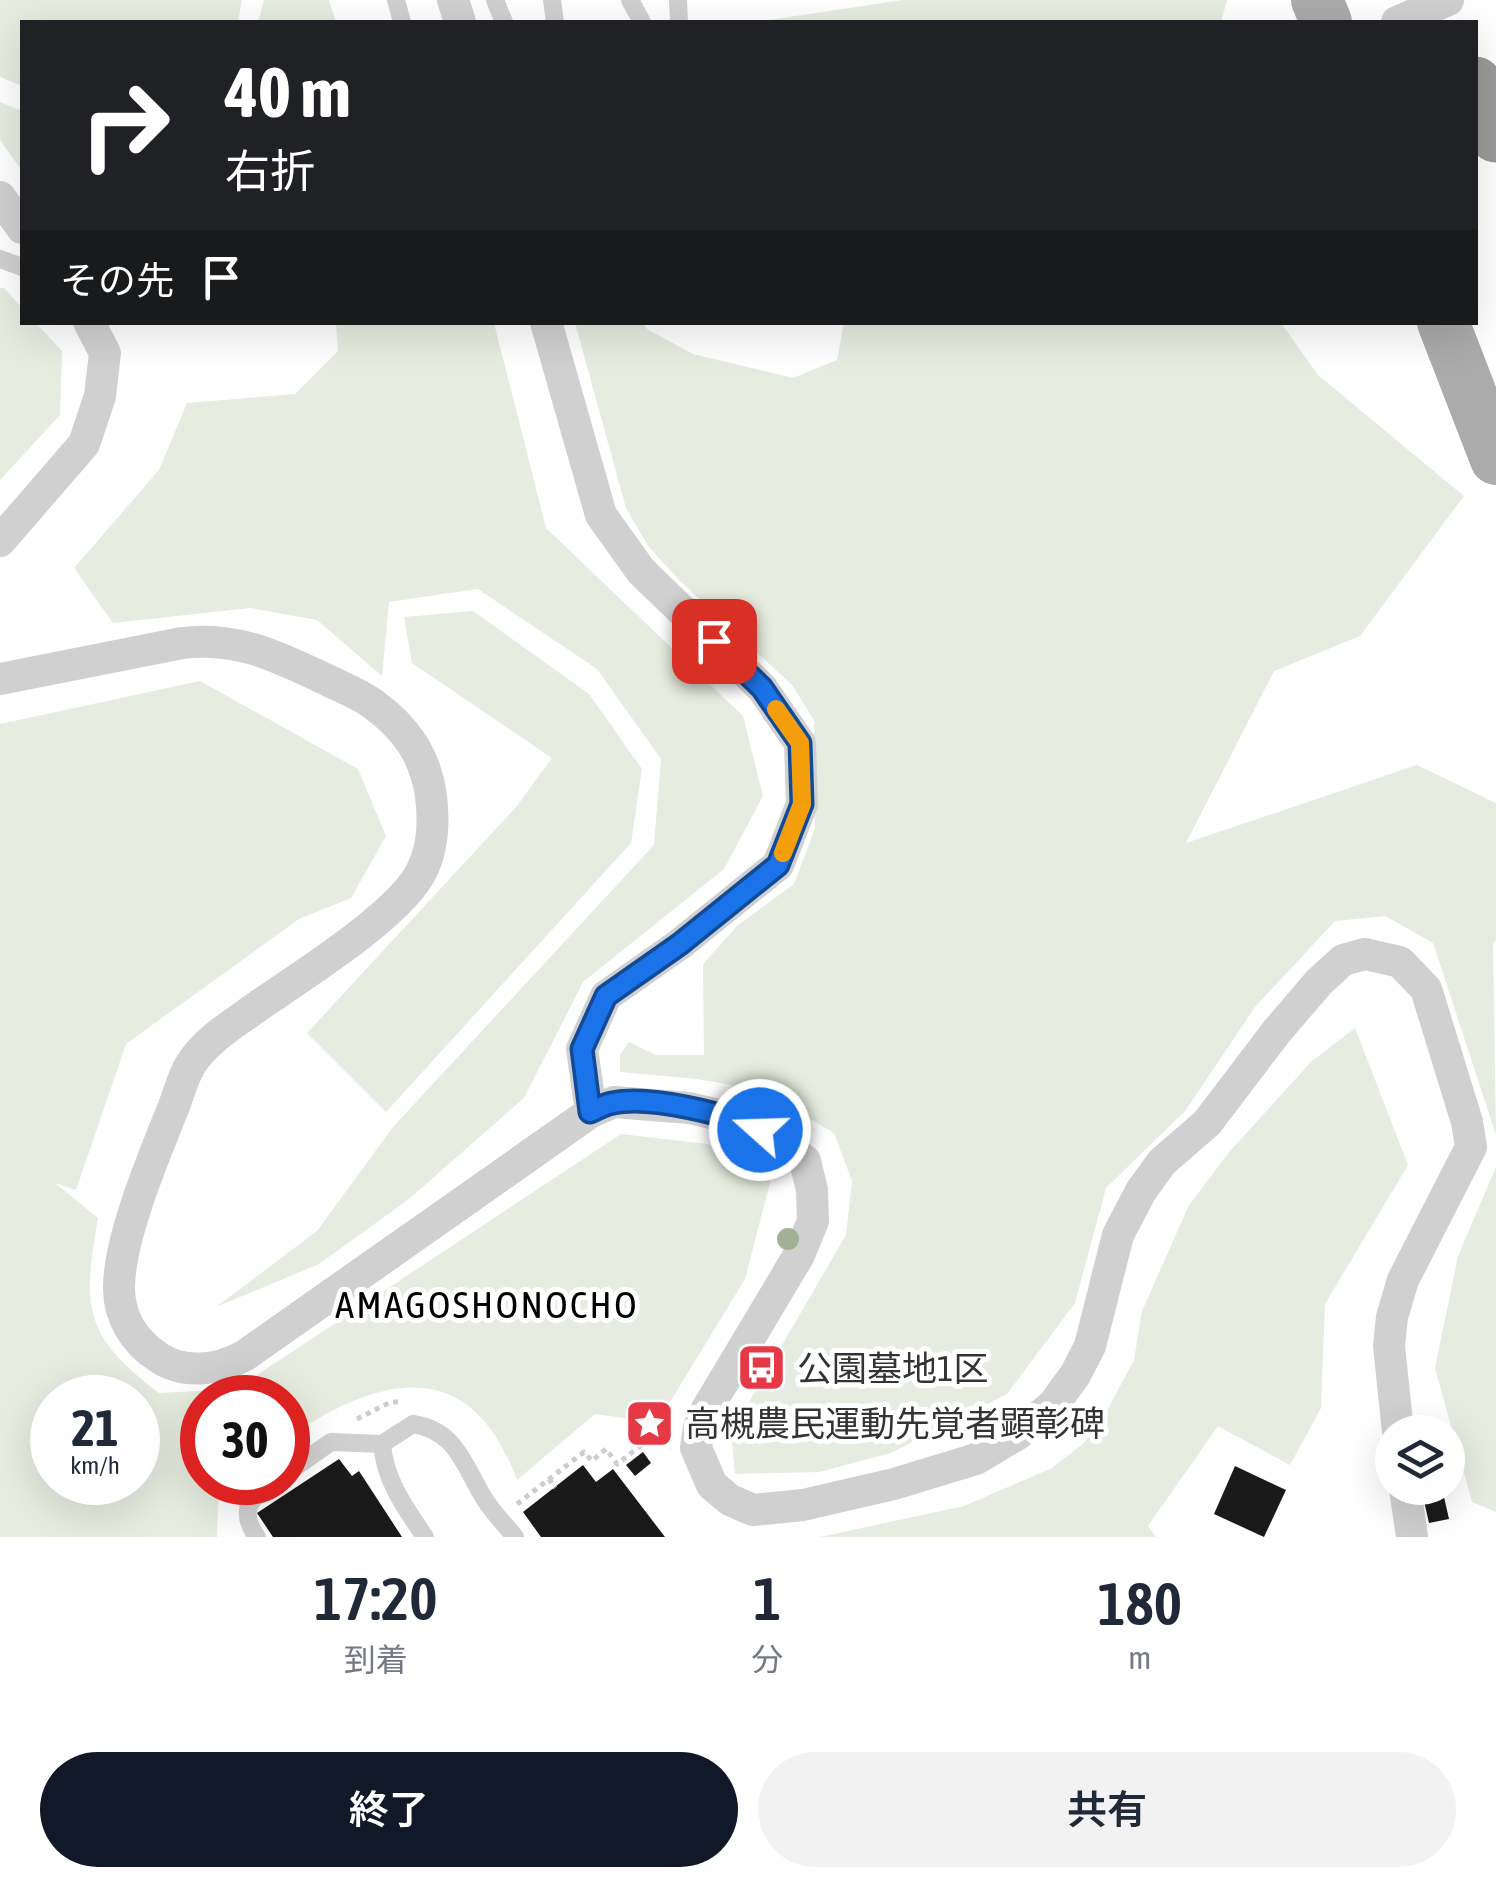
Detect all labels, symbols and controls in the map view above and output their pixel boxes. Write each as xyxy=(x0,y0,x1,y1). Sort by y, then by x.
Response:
text: 40 m xyxy=(225,52,351,132)
icon: right xyxy=(60,60,190,190)
text: 右折 xyxy=(225,145,315,197)
icon: arrive xyxy=(194,250,249,305)
text: その先 xyxy=(60,259,174,302)
pin xyxy=(672,599,757,684)
icon: arrive xyxy=(687,614,742,669)
position arrow xyxy=(708,1078,812,1182)
district label: AMAGOSHONOCHO xyxy=(335,1283,639,1326)
bus stop icon: 公園墓地1区 xyxy=(736,1342,788,1394)
place label: 公園墓地1区 xyxy=(797,1348,988,1388)
speed limit sign: 30 xyxy=(180,1375,310,1505)
place icon: 高槻農民運動先覚者顕彰碑 xyxy=(624,1397,676,1449)
text: 21 xyxy=(71,1399,118,1457)
place label: 高槻農民運動先覚者顕彰碑 xyxy=(685,1403,1105,1443)
map controls xyxy=(1375,1415,1465,1505)
button: layers xyxy=(1375,1415,1465,1505)
text: km/h xyxy=(70,1451,120,1479)
text: 17:20 xyxy=(314,1564,437,1633)
text: 1 xyxy=(753,1564,782,1633)
text: 180 xyxy=(1097,1569,1182,1638)
text: m xyxy=(1128,1639,1151,1676)
text: 到着 xyxy=(344,1641,408,1678)
text: 分 xyxy=(751,1641,783,1678)
button: 終了 xyxy=(40,1752,738,1867)
button: 共有 xyxy=(758,1752,1456,1867)

